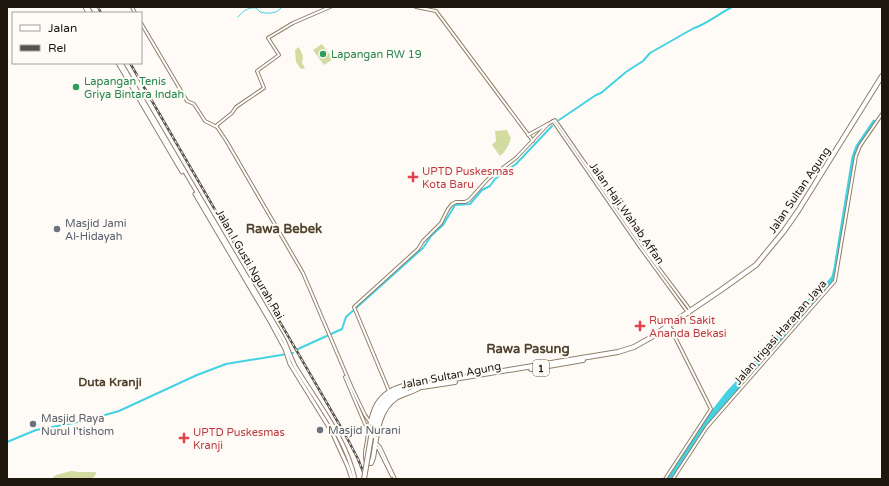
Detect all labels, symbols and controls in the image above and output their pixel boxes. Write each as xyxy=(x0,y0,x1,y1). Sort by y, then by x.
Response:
legend xyxy=(12,12,142,64)
text: Jalan xyxy=(48,21,77,35)
text: Rel xyxy=(48,41,66,55)
place label: Lapangan RW 19 xyxy=(331,48,422,61)
marker: Lapangan RW 19 xyxy=(318,49,328,59)
place label: Lapangan Tenis Griya Bintara Indah xyxy=(84,75,184,101)
marker: Lapangan Tenis Griya Bintara Indah xyxy=(71,82,81,92)
street label: Jalan Sultan Agung xyxy=(766,145,833,236)
street label: Jalan Haji Wahab Affan xyxy=(586,160,667,267)
place label: UPTD Puskesmas Kota Baru xyxy=(422,165,514,191)
marker: UPTD Puskesmas Kota Baru xyxy=(407,171,419,183)
street label: Jalan I Gusti Ngurah Rai xyxy=(213,207,286,322)
place label: Masjid Jami Al-Hidayah xyxy=(65,217,127,243)
district label: Rawa Bebek xyxy=(246,221,322,237)
marker: Masjid Jami Al-Hidayah xyxy=(52,224,62,234)
street label: Jalan Irigasi Harapan Jaya xyxy=(731,277,829,387)
place label: Rumah Sakit Ananda Bekasi xyxy=(649,314,727,340)
marker: Rumah Sakit Ananda Bekasi xyxy=(634,320,646,332)
district label: Rawa Pasung xyxy=(486,341,570,357)
street label: Jalan Sultan Agung xyxy=(400,359,502,392)
road number: 1 xyxy=(533,360,549,376)
district label: Duta Kranji xyxy=(78,375,142,390)
place label: Masjid Raya Nurul I'tishom xyxy=(41,412,114,438)
marker: Masjid Raya Nurul I'tishom xyxy=(28,419,38,429)
place label: Masjid Nurani xyxy=(328,424,401,437)
marker: Masjid Nurani xyxy=(315,425,325,435)
place label: UPTD Puskesmas Kranji xyxy=(193,426,285,452)
marker: UPTD Puskesmas Kranji xyxy=(178,432,190,444)

